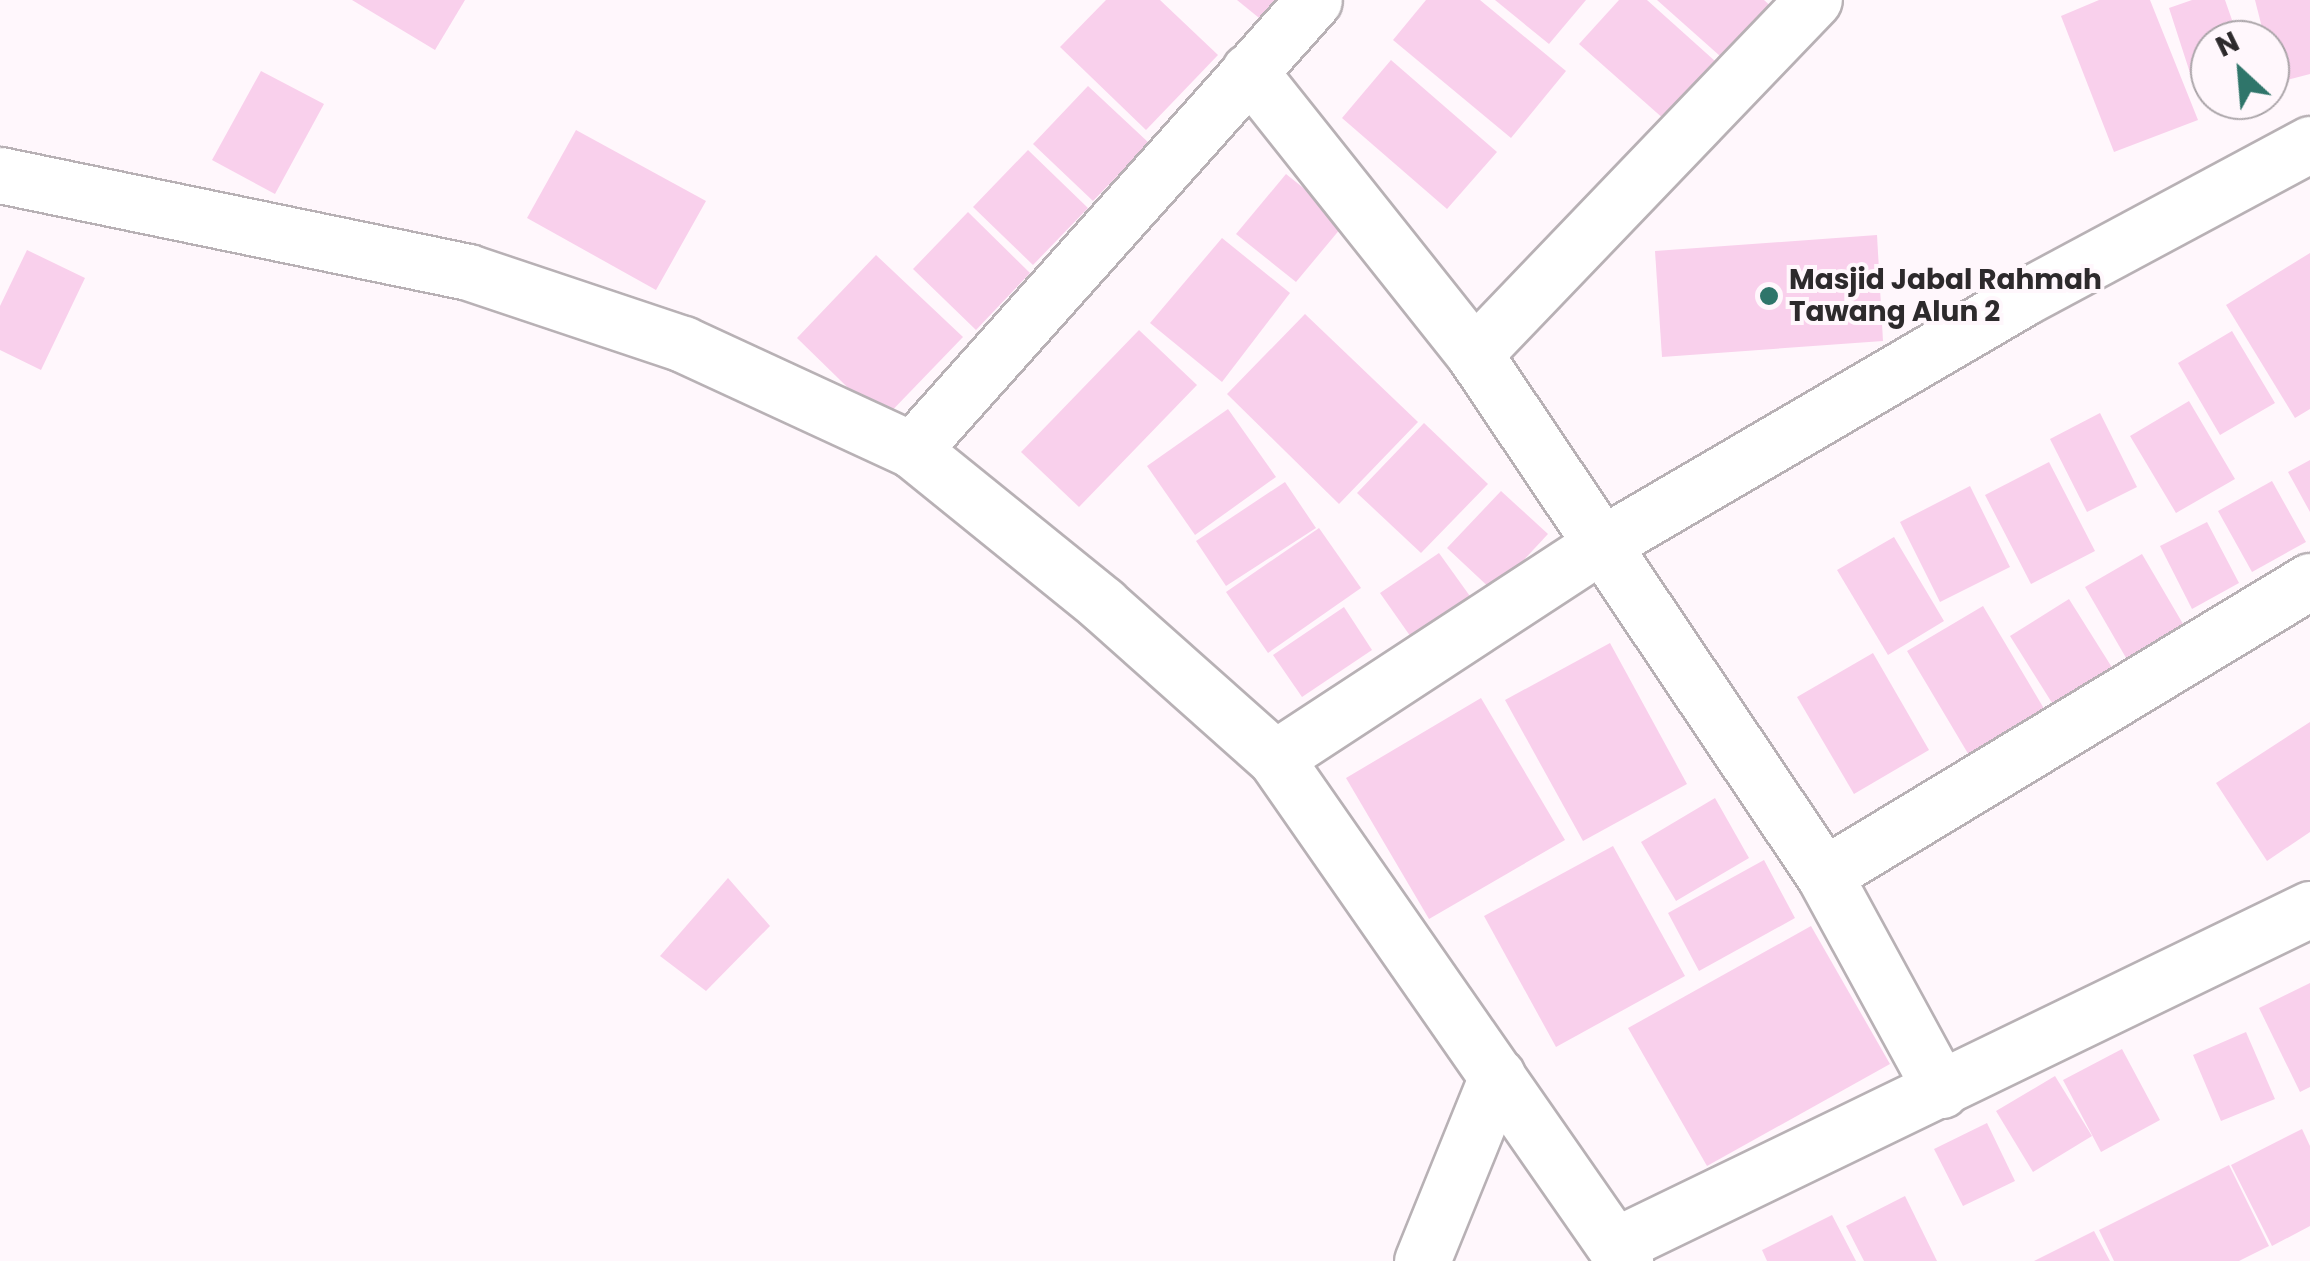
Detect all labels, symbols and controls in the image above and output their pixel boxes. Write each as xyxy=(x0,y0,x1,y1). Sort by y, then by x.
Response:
north arrow xyxy=(2190,20,2290,120)
text: N xyxy=(2209,22,2246,67)
place label: Masjid Jabal Rahmah Tawang Alun 2 xyxy=(1789,263,2102,329)
marker: Masjid Jabal Rahmah Tawang Alun 2 xyxy=(1758,285,1780,307)

